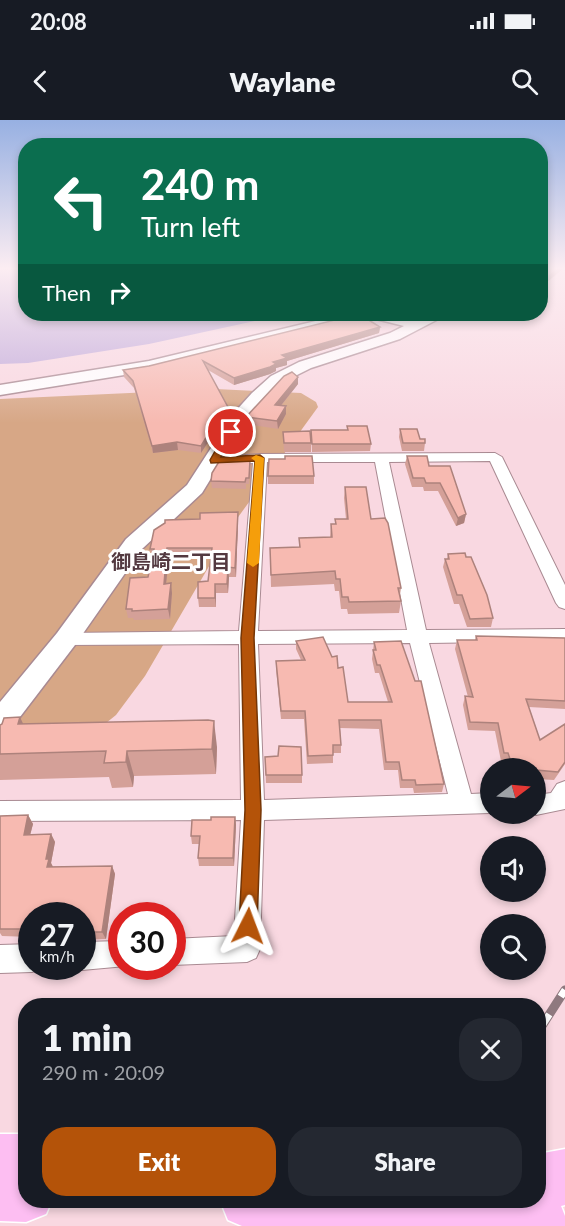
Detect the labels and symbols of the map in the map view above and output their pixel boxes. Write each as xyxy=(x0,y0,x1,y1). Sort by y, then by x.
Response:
pin xyxy=(205,406,256,457)
district label: 御島崎二丁目 xyxy=(111,549,231,573)
north arrow xyxy=(480,758,546,824)
position arrow xyxy=(216,894,280,958)
speed limit sign: 30 xyxy=(108,902,186,980)

